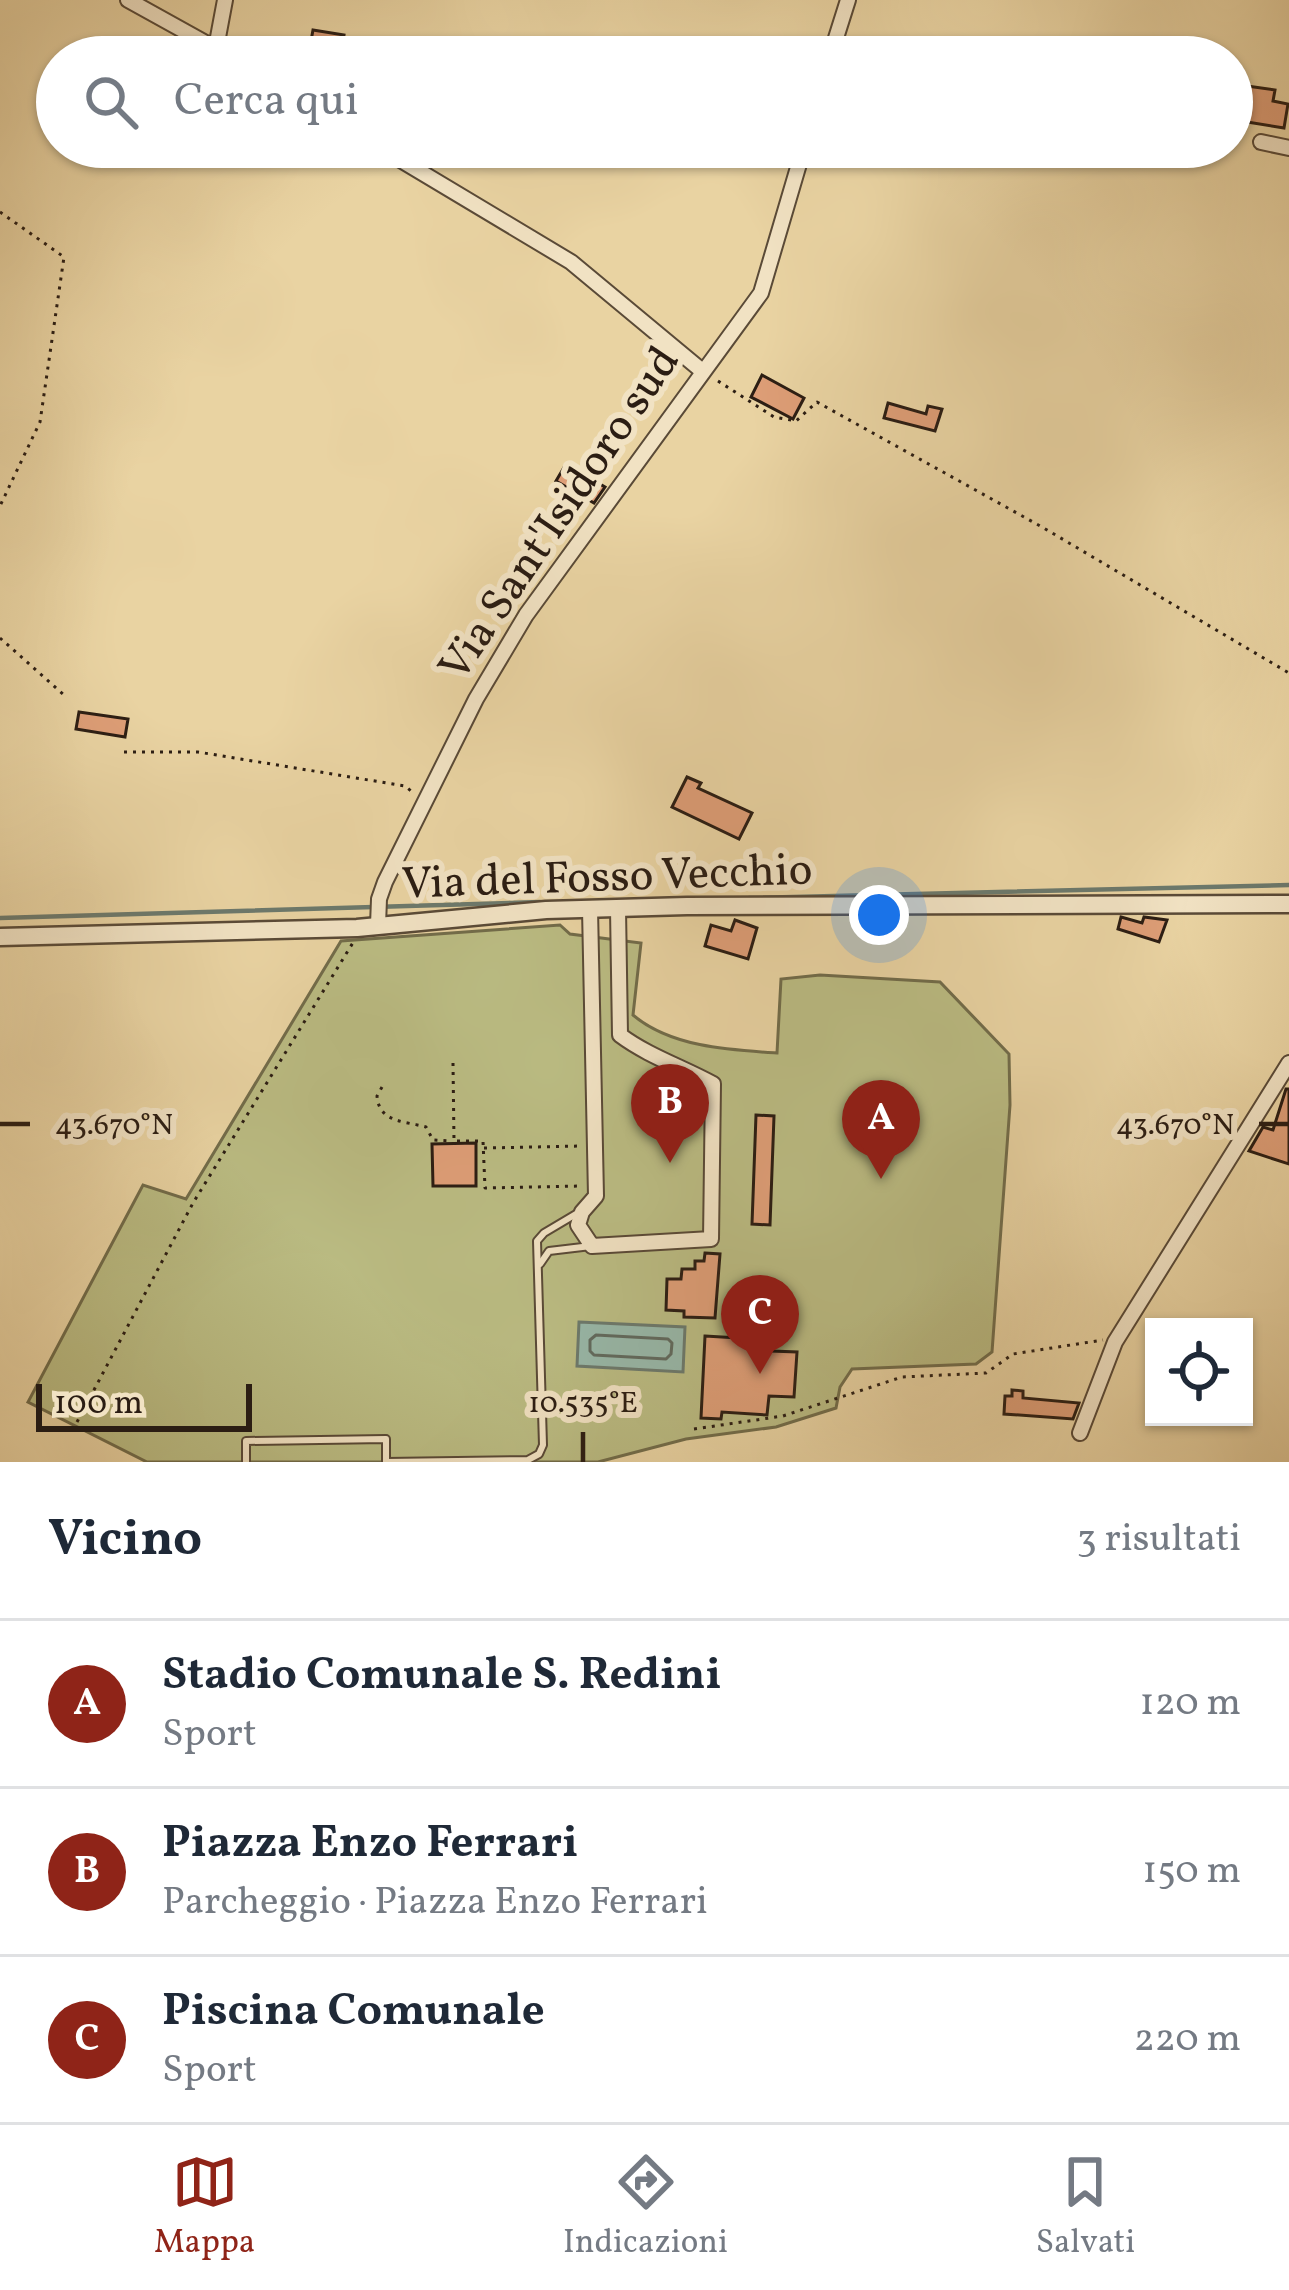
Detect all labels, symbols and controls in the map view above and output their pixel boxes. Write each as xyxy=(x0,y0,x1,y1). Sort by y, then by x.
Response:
search box xyxy=(36,36,1253,168)
icon: search xyxy=(78,69,144,135)
text: Cerca qui xyxy=(174,71,359,134)
street label: Via Sant'Isidoro sud xyxy=(425,335,697,695)
street label: Via del Fosso Vecchio xyxy=(400,840,814,918)
your location xyxy=(849,885,909,945)
pin: B xyxy=(631,1064,709,1163)
pin: A xyxy=(842,1080,920,1179)
text: 43.670°N xyxy=(55,1105,173,1147)
text: 43.670°N xyxy=(1116,1105,1234,1147)
pin: C xyxy=(721,1275,799,1374)
map controls xyxy=(1145,1318,1253,1426)
button: locate xyxy=(1145,1318,1253,1426)
scale bar xyxy=(36,1378,252,1431)
text: 100 m xyxy=(54,1382,143,1428)
text: 10.535°E xyxy=(528,1383,638,1425)
text: Vicino xyxy=(48,1505,202,1576)
text: 3 risultati xyxy=(1077,1513,1241,1567)
text: Stadio Comunale S. Redini xyxy=(162,1645,721,1708)
text: A xyxy=(73,1677,101,1731)
text: 120 m xyxy=(1140,1677,1241,1731)
text: Sport xyxy=(162,1708,257,1762)
text: Piazza Enzo Ferrari xyxy=(162,1813,578,1876)
text: B xyxy=(74,1845,100,1899)
text: 150 m xyxy=(1142,1845,1241,1899)
text: Parcheggio · Piazza Enzo Ferrari xyxy=(162,1876,708,1930)
text: Piscina Comunale xyxy=(162,1981,545,2044)
text: C xyxy=(74,2013,100,2067)
text: 220 m xyxy=(1134,2013,1241,2067)
text: Sport xyxy=(162,2044,257,2098)
tab: Mappa xyxy=(154,2149,255,2267)
tab: Indicazioni xyxy=(563,2149,728,2267)
tab: Salvati xyxy=(1036,2149,1135,2267)

